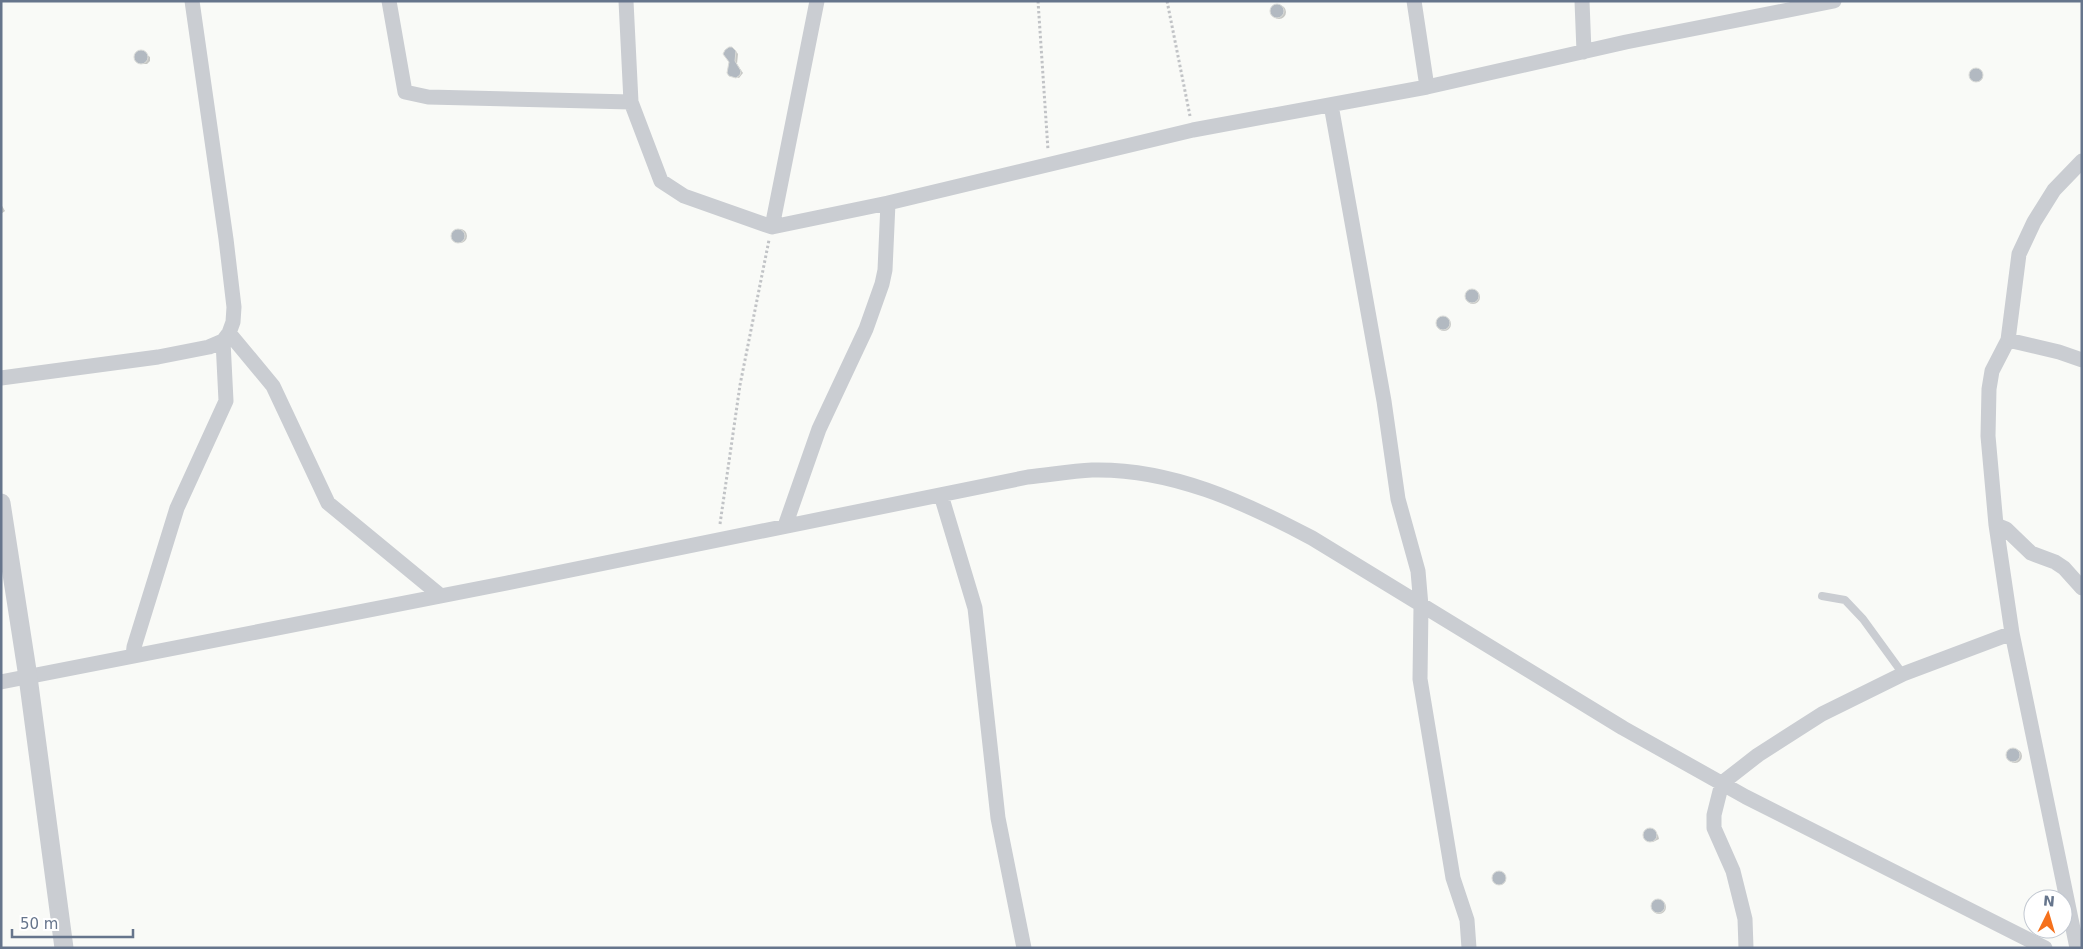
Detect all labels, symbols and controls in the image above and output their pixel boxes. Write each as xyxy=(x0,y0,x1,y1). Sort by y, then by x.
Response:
north arrow xyxy=(2023,889,2073,939)
text: N xyxy=(2043,893,2056,910)
scale bar xyxy=(12,906,134,938)
text: 50 m xyxy=(20,915,58,933)

